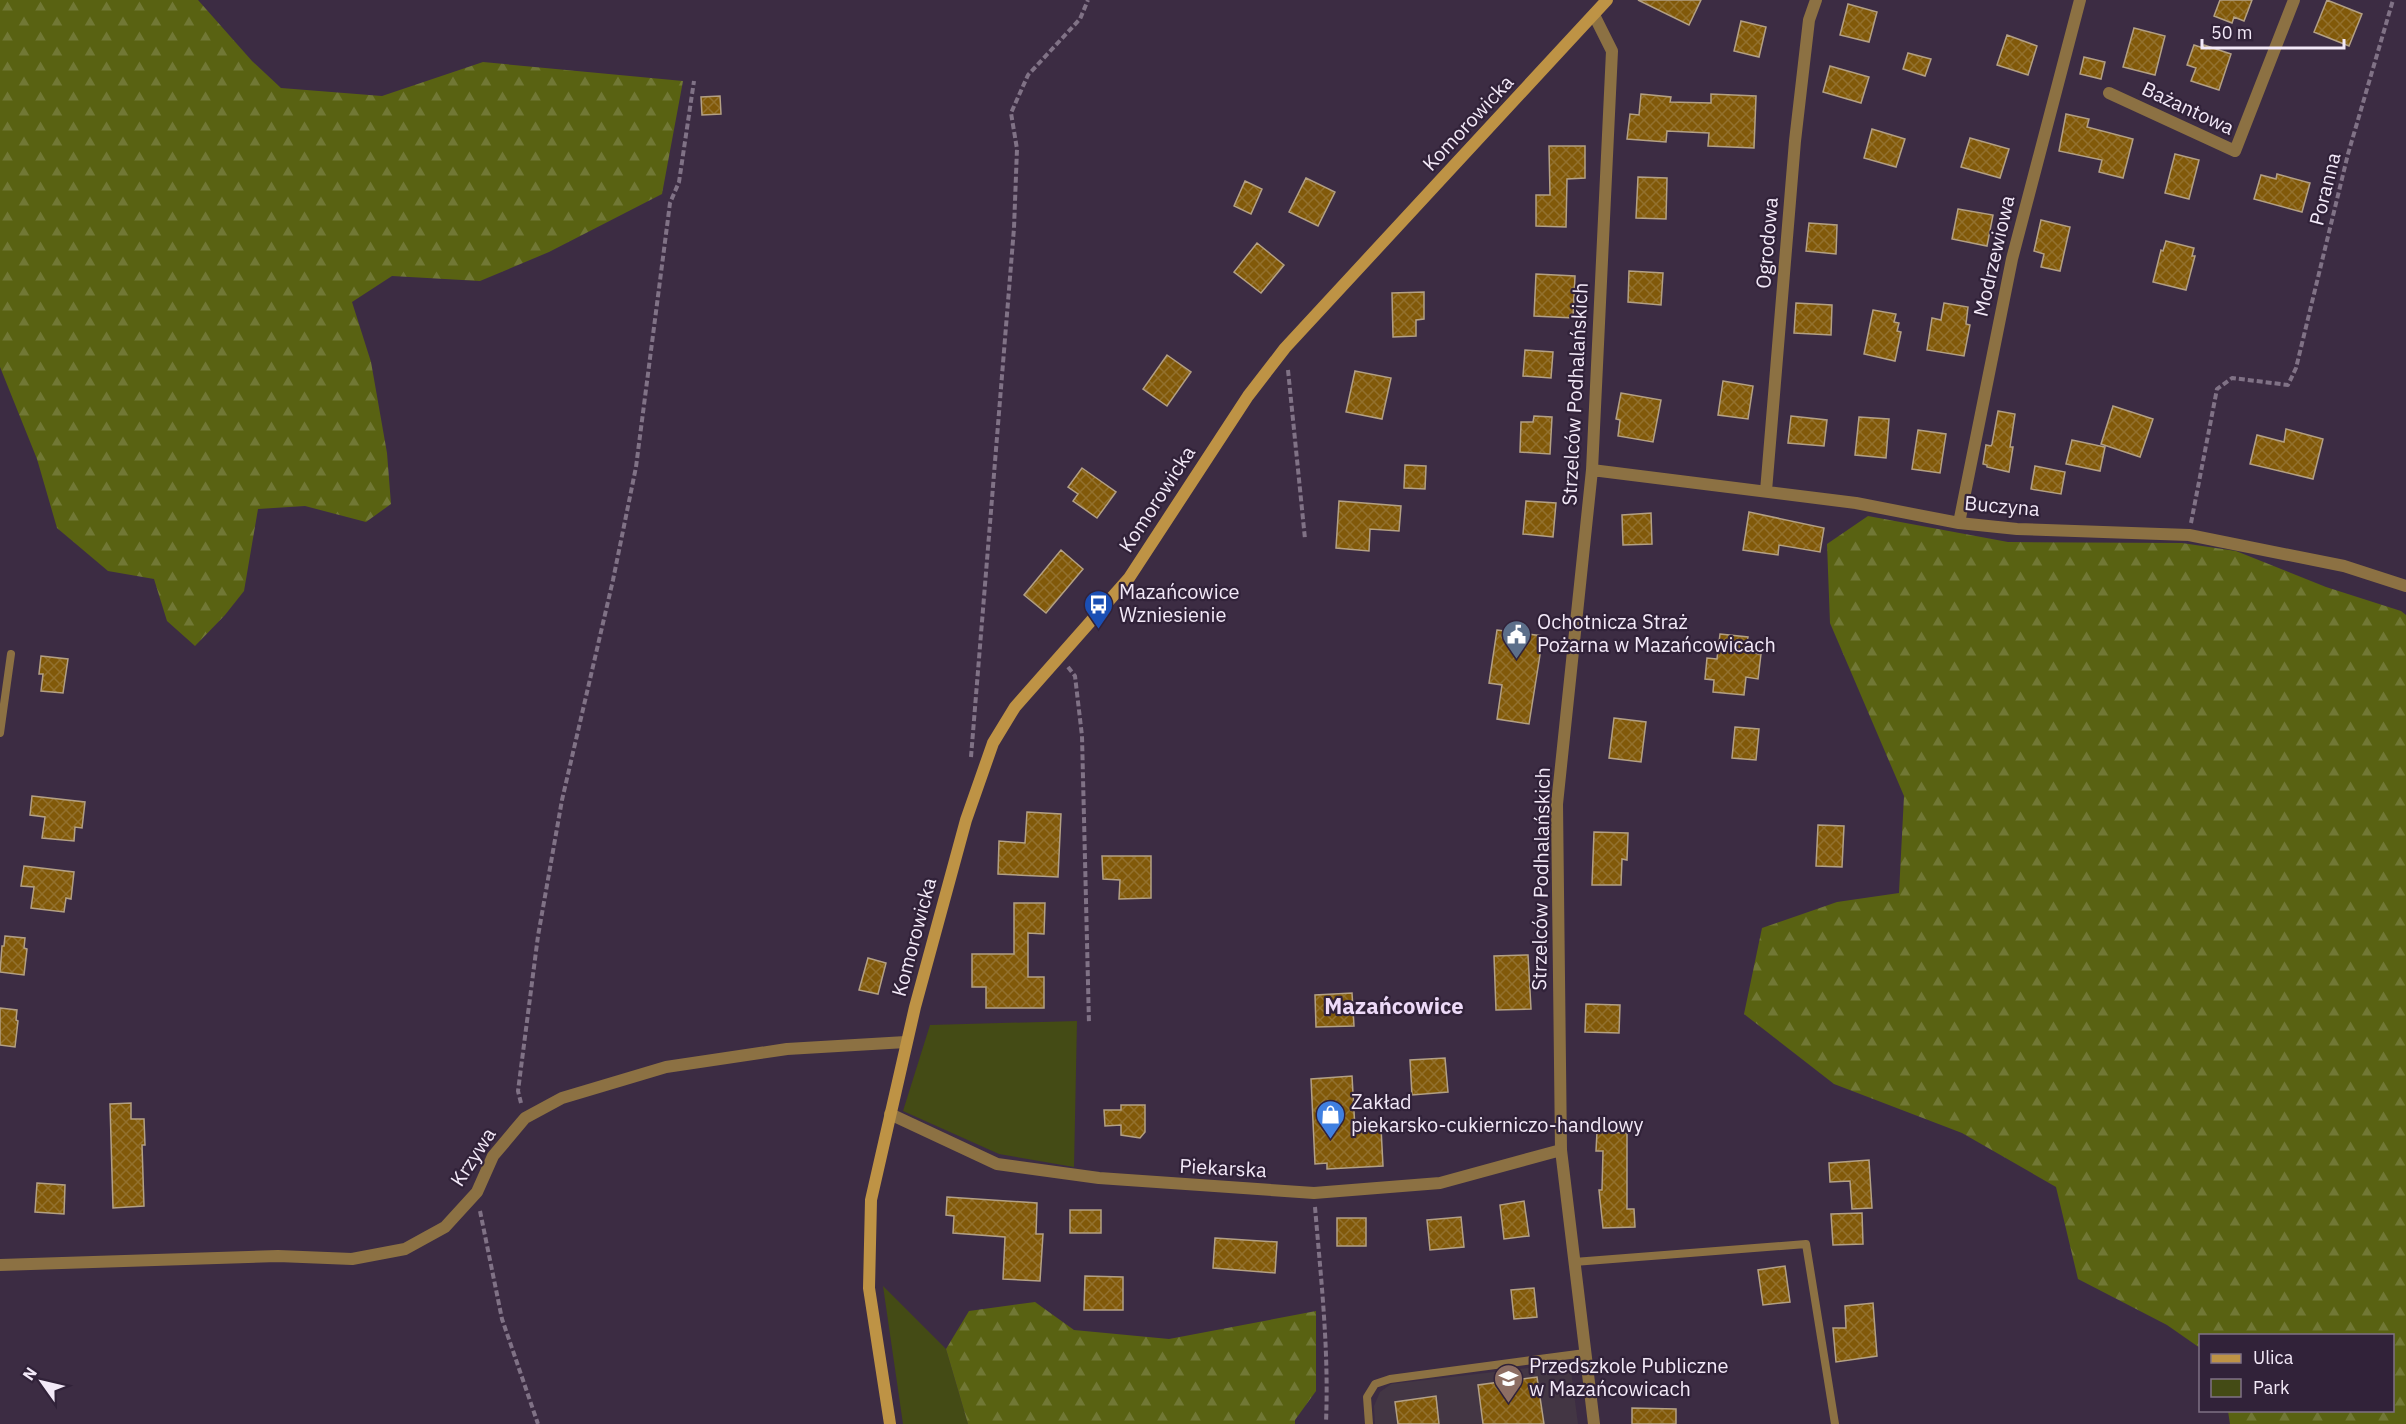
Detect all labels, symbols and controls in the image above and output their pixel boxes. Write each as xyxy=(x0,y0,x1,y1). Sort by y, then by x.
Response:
scale bar xyxy=(2202,12,2344,50)
text: 50 m xyxy=(2211,21,2253,44)
street label: Komorowicka xyxy=(1416,69,1519,176)
street label: Bażantowa xyxy=(2138,74,2239,141)
street label: Poranna xyxy=(2302,149,2347,228)
street label: Modrzewiowa xyxy=(1966,192,2021,319)
street label: Ogrodowa xyxy=(1749,196,1784,290)
street label: Strzelców Podhalańskich xyxy=(1555,282,1594,506)
street label: Komorowicka xyxy=(1112,440,1201,557)
street label: Buczyna xyxy=(1963,489,2041,522)
place label: Mazańcowice Wzniesienie xyxy=(1119,578,1240,628)
bus stop icon: Mazańcowice Wzniesienie xyxy=(1082,588,1114,630)
place label: Ochotnicza Straż Pożarna w Mazańcowicach xyxy=(1537,608,1776,658)
public building icon: Ochotnicza Straż Pożarna w Mazańcowicach xyxy=(1500,618,1532,660)
street label: Strzelców Podhalańskich xyxy=(1525,767,1556,991)
street label: Komorowicka xyxy=(885,874,942,999)
district label: Mazańcowice xyxy=(1324,991,1464,1020)
place label: Zakład piekarsko-cukierniczo-handlowy xyxy=(1351,1088,1644,1138)
shop icon: Zakład piekarsko-cukierniczo-handlowy xyxy=(1314,1098,1346,1140)
street label: Krzywa xyxy=(444,1122,502,1191)
street label: Piekarska xyxy=(1179,1152,1268,1183)
legend xyxy=(2199,1334,2394,1412)
text: Ulica xyxy=(2253,1346,2294,1369)
north arrow xyxy=(12,1352,72,1412)
place label: Przedszkole Publiczne w Mazańcowicach xyxy=(1529,1352,1728,1402)
school or university icon: Przedszkole Publiczne w Mazańcowicach xyxy=(1492,1362,1524,1404)
text: N xyxy=(18,1363,41,1384)
text: Park xyxy=(2253,1376,2290,1399)

